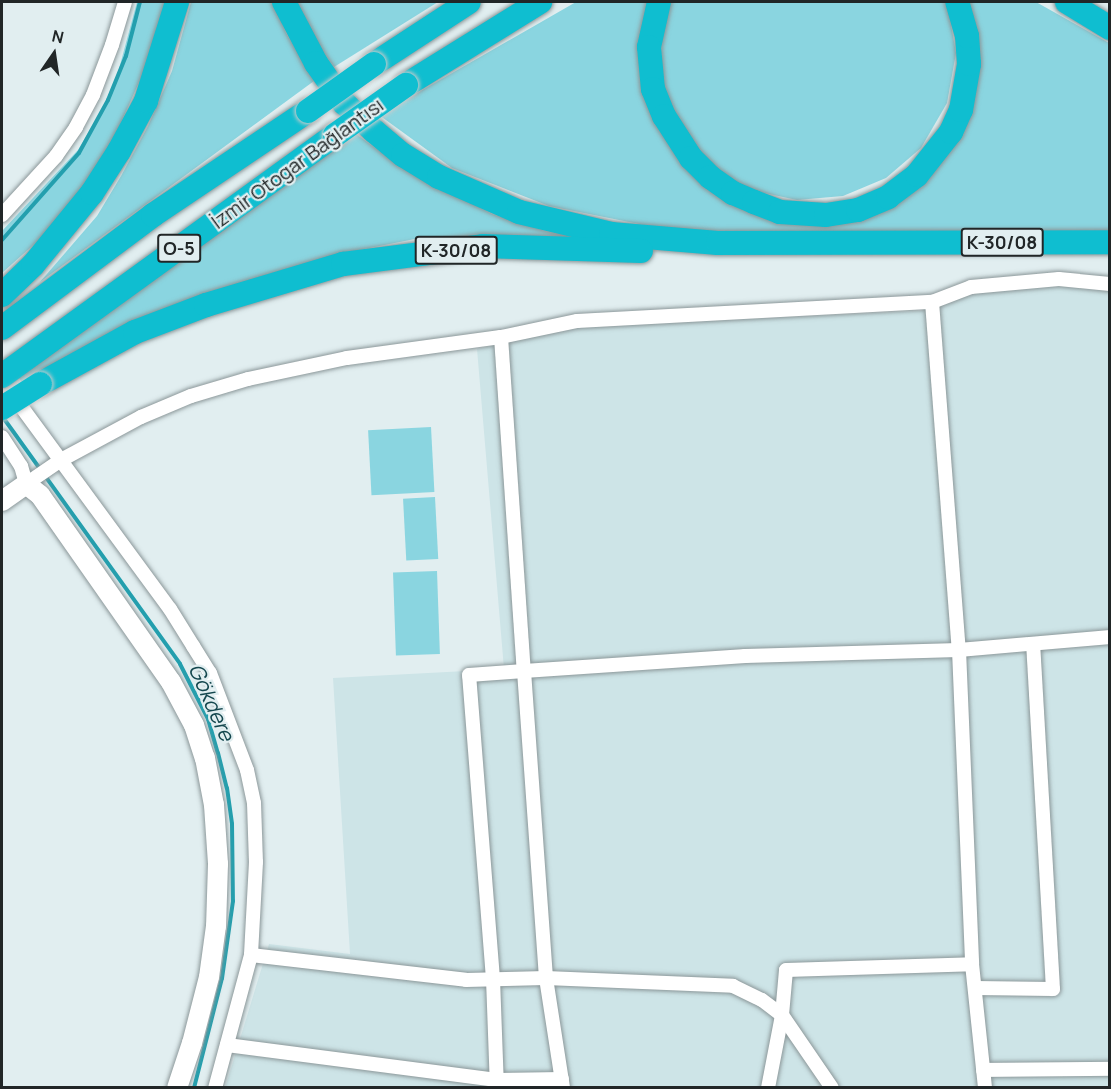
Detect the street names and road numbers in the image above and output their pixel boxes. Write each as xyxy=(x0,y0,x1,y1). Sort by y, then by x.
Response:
street label: İzmir Otogar Bağlantısı xyxy=(206,92,388,234)
road number: K-30/08 xyxy=(960,227,1044,257)
road number: O-5 xyxy=(156,233,201,263)
road number: K-30/08 xyxy=(414,235,498,265)

